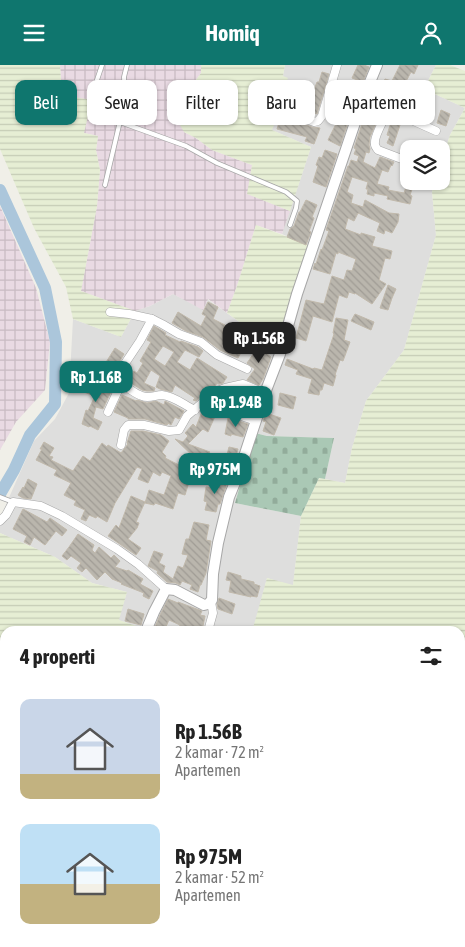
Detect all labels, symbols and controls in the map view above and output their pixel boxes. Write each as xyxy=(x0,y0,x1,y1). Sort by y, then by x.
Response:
icon: menu xyxy=(20,19,48,47)
icon: person xyxy=(417,19,445,47)
text: Homiq xyxy=(205,20,260,46)
chip: Beli xyxy=(15,80,77,125)
chip: Sewa xyxy=(87,80,157,125)
chip: Filter xyxy=(167,80,238,125)
chip: Baru xyxy=(248,80,315,125)
chip: Apartemen xyxy=(325,80,435,125)
map controls xyxy=(400,140,450,190)
button: layers xyxy=(400,140,450,190)
pin: Rp 1.56B xyxy=(207,321,311,364)
text: Rp 1.56B xyxy=(234,329,284,347)
pin: Rp 1.16B xyxy=(44,361,148,403)
text: Rp 1.16B xyxy=(71,368,121,386)
pin: Rp 1.94B xyxy=(184,385,288,428)
text: Rp 1.94B xyxy=(211,393,261,411)
pin: Rp 975M xyxy=(169,453,261,495)
text: Rp 975M xyxy=(189,460,241,478)
icon: filters xyxy=(417,642,445,670)
text: 4 properti xyxy=(20,644,95,668)
icon: home xyxy=(60,719,120,779)
text: Rp 1.56B xyxy=(175,719,242,743)
text: 2 kamar · 72 m² xyxy=(175,743,264,761)
text: Apartemen xyxy=(175,761,241,779)
icon: home xyxy=(60,844,120,904)
text: Rp 975M xyxy=(175,844,242,868)
text: 2 kamar · 52 m² xyxy=(175,868,264,886)
text: Apartemen xyxy=(175,886,241,904)

